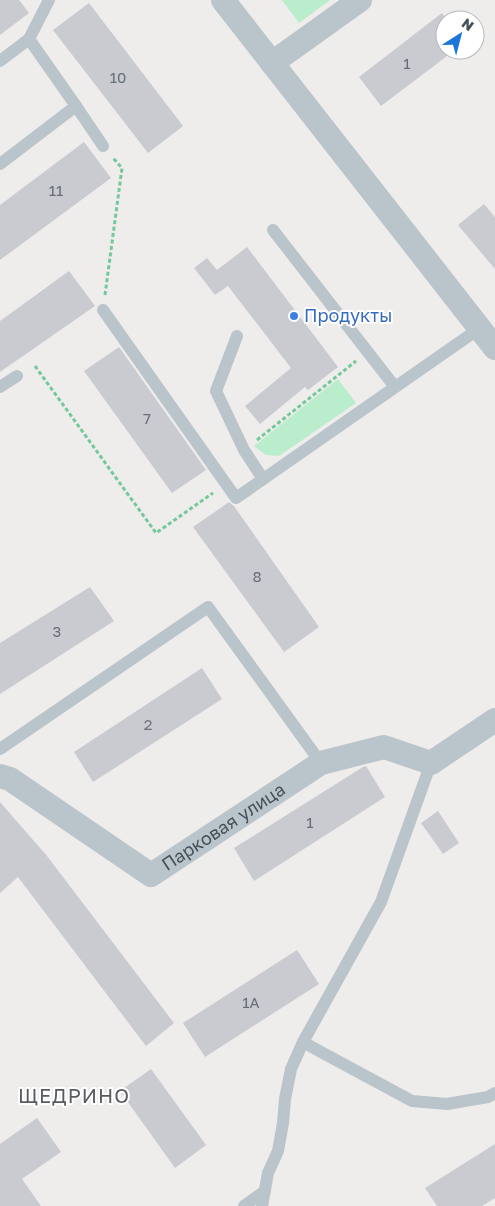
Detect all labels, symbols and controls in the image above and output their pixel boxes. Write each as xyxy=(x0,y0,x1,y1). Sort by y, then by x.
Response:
north arrow xyxy=(435,10,485,60)
text: N xyxy=(459,14,477,34)
house number: 1 xyxy=(403,54,411,72)
house number: 10 xyxy=(110,68,126,86)
house number: 11 xyxy=(49,181,63,199)
place label: Продукты xyxy=(304,304,392,326)
marker: Продукты xyxy=(288,310,300,322)
house number: 7 xyxy=(143,409,151,427)
house number: 8 xyxy=(252,567,262,585)
house number: 3 xyxy=(53,622,61,640)
house number: 2 xyxy=(144,715,152,733)
street label: Парковая улица xyxy=(157,778,289,875)
house number: 1 xyxy=(306,813,314,831)
house number: 1А xyxy=(242,993,260,1011)
district label: ЩЕДРИНО xyxy=(18,1083,130,1107)

